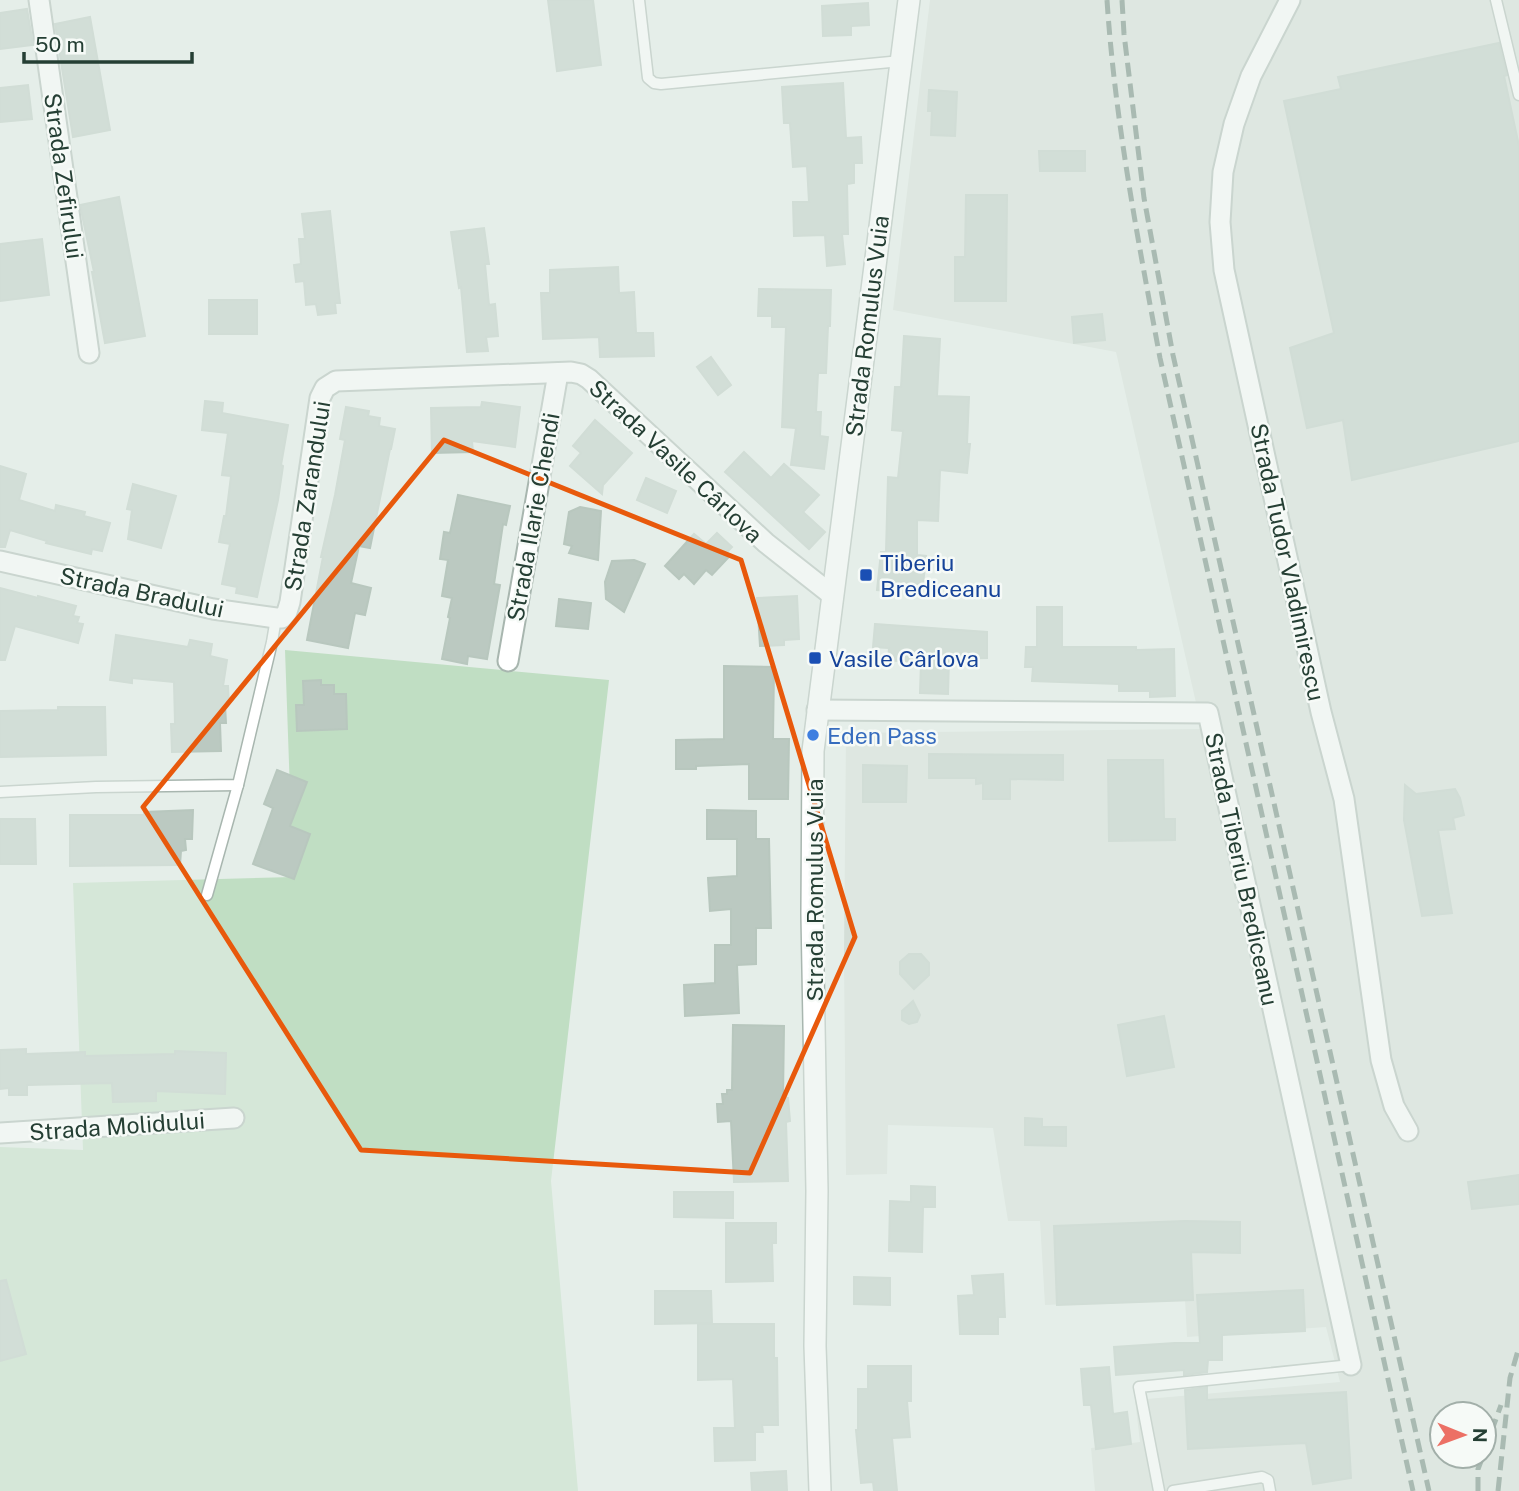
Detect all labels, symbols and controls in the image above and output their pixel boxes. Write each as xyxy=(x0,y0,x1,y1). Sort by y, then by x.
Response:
scale bar xyxy=(24,21,192,65)
text: 50 m xyxy=(35,32,85,57)
street label: Strada Zefirului xyxy=(39,91,89,261)
street label: Strada Romulus Vuia xyxy=(840,214,894,438)
street label: Strada Vasile Cârlova xyxy=(584,374,768,548)
street label: Strada Zarandului xyxy=(279,399,335,593)
street label: Strada Ilarie Chendi xyxy=(501,411,565,623)
street label: Strada Tudor Vladimirescu xyxy=(1245,421,1331,703)
place label: Tiberiu Brediceanu xyxy=(880,549,1001,602)
street label: Strada Bradului xyxy=(58,561,226,623)
marker: Tiberiu Brediceanu xyxy=(858,567,874,583)
place label: Vasile Cârlova xyxy=(829,645,979,672)
marker: Vasile Cârlova xyxy=(807,650,823,666)
place label: Eden Pass xyxy=(827,722,937,749)
marker: Eden Pass xyxy=(805,727,821,743)
street label: Strada Tiberiu Brediceanu xyxy=(1200,730,1284,1008)
street label: Strada Romulus Vuia xyxy=(801,779,828,1001)
street label: Strada Molidului xyxy=(28,1106,206,1146)
north arrow xyxy=(1428,1400,1498,1470)
text: N xyxy=(1469,1428,1491,1443)

